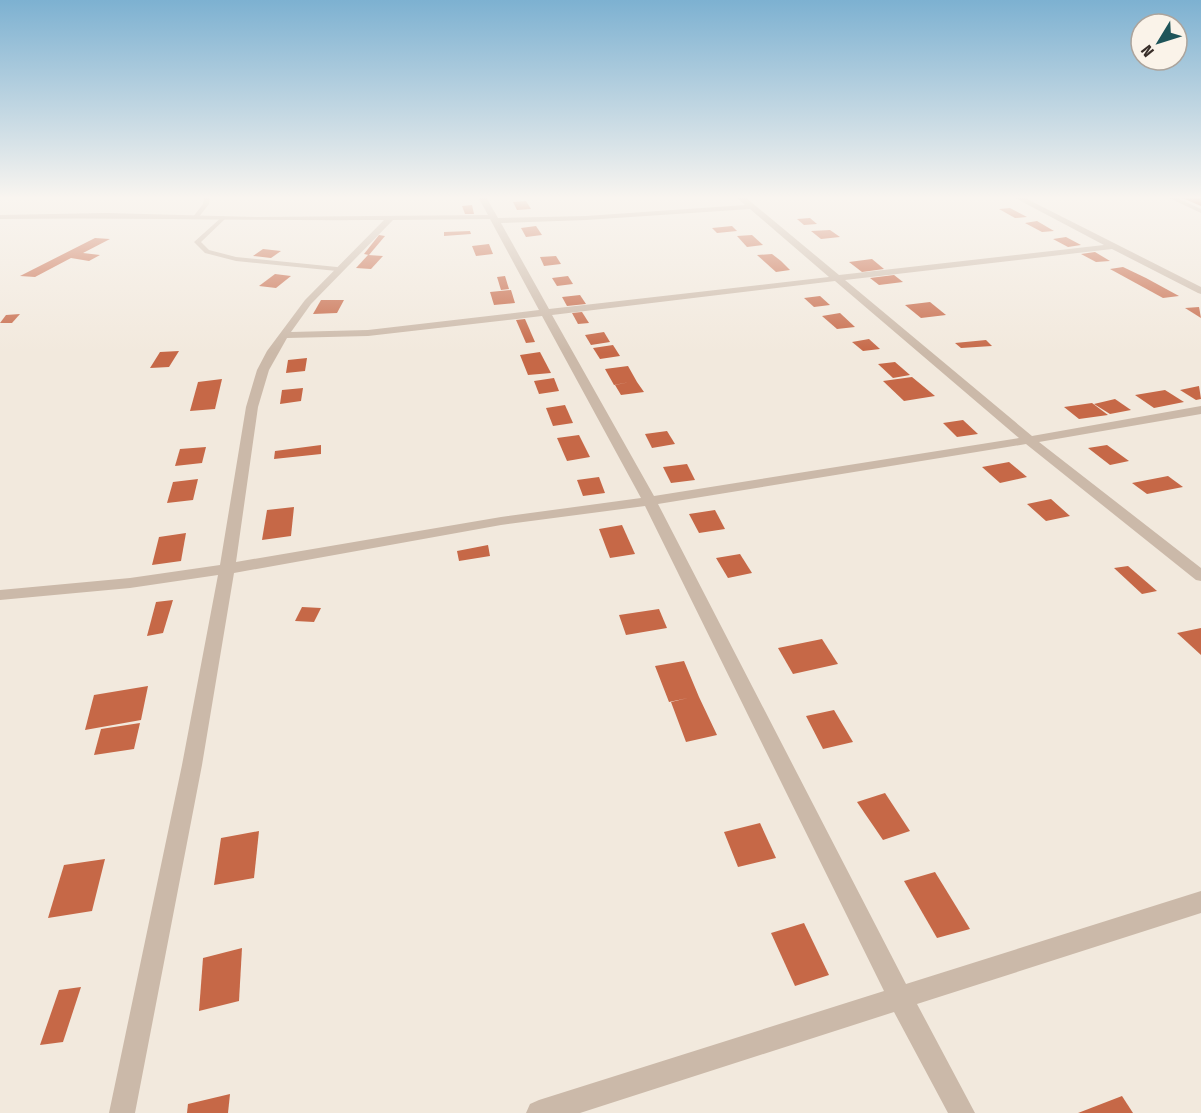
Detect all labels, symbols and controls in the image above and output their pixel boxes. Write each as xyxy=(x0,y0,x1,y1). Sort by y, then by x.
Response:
north arrow xyxy=(1129,12,1189,72)
text: N xyxy=(1137,41,1158,61)

